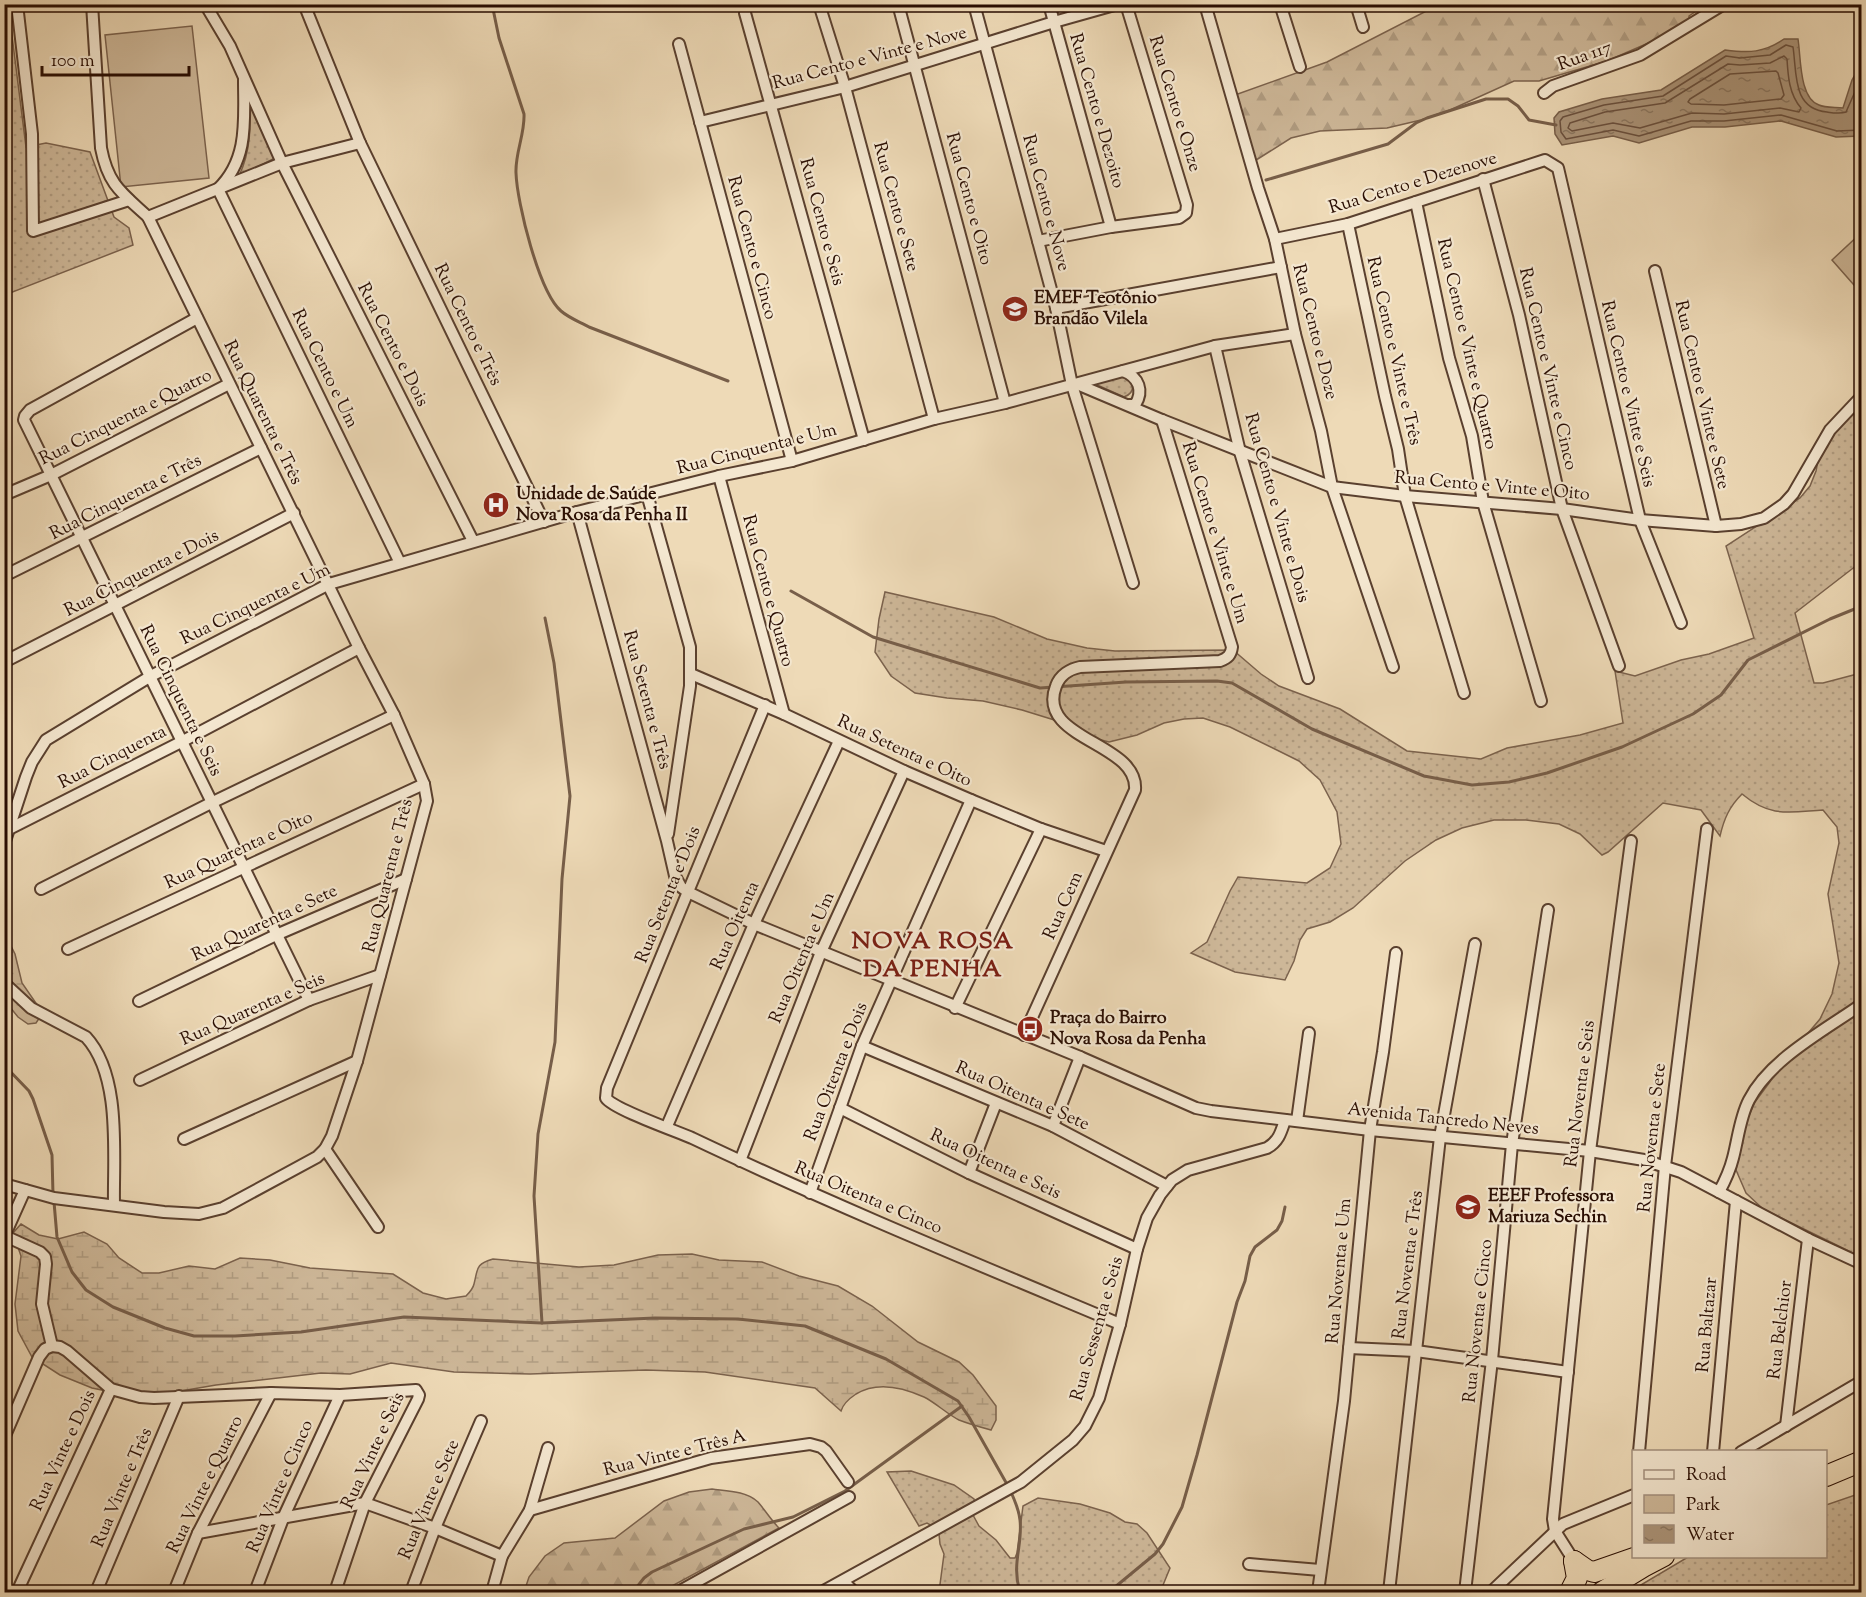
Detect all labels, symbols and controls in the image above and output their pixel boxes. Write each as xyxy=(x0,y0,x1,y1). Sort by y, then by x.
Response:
street label: Rua Cento e Vinte e Nove xyxy=(770,21,970,97)
street label: Rua Cento e Dezoito xyxy=(1061,30,1131,192)
street label: Rua Cento e Onze xyxy=(1141,33,1207,175)
street label: Rua 117 xyxy=(1554,35,1616,79)
scale bar xyxy=(42,39,189,77)
text: 100 m xyxy=(51,49,95,75)
street label: Rua Cento e Oito xyxy=(938,130,998,268)
street label: Rua Cento e Nove xyxy=(1014,132,1076,274)
street label: Rua Cento e Sete xyxy=(865,139,925,275)
street label: Rua Cento e Dezenove xyxy=(1326,146,1500,222)
street label: Rua Cento e Seis xyxy=(791,155,851,289)
street label: Rua Cento e Cinco xyxy=(719,173,783,323)
street label: Rua Cento e Vinte e Quatro xyxy=(1429,236,1503,452)
street label: Rua Cento e Vinte e Três xyxy=(1359,254,1427,448)
street label: Rua Cento e Três xyxy=(426,259,508,391)
street label: Rua Cento e Doze xyxy=(1285,261,1343,403)
street label: Rua Cento e Vinte e Cinco xyxy=(1511,265,1583,473)
street label: Rua Cento e Dois xyxy=(350,278,434,412)
place label: EMEF Teotônio Brandão Vilela xyxy=(1034,286,1157,333)
school or university icon: EMEF Teotônio Brandão Vilela xyxy=(1000,294,1030,324)
street label: Rua Cento e Vinte e Seis xyxy=(1593,298,1661,490)
street label: Rua Cento e Vinte e Sete xyxy=(1667,298,1735,492)
street label: Rua Cento e Um xyxy=(284,305,364,433)
street label: Rua Quarenta e Três xyxy=(216,336,308,490)
street label: Rua Cinquenta e Quatro xyxy=(35,363,217,473)
street label: Rua Cento e Vinte e Dois xyxy=(1237,410,1315,606)
street label: Rua Cinquenta e Um xyxy=(674,418,840,482)
street label: Rua Cento e Vinte e Um xyxy=(1174,439,1254,627)
street label: Rua Cinquenta e Três xyxy=(45,448,207,548)
street label: Rua Cento e Vinte e Oito xyxy=(1393,466,1591,508)
place label: Unidade de Saúde Nova Rosa da Penha II xyxy=(516,482,688,529)
hospital icon: Unidade de Saúde Nova Rosa da Penha II xyxy=(481,490,511,520)
street label: Rua Cento e Quatro xyxy=(734,512,800,670)
street label: Rua Cinquenta e Dois xyxy=(60,524,224,624)
street label: Rua Cinquenta e Um xyxy=(177,557,335,653)
street label: Rua Cinquenta e Seis xyxy=(132,621,228,781)
street label: Rua Setenta e Três xyxy=(615,628,677,772)
street label: Rua Setenta e Oito xyxy=(832,709,976,795)
street label: Rua Cinquenta xyxy=(54,720,172,796)
street label: Rua Quarenta e Três xyxy=(357,796,421,956)
street label: Rua Quarenta e Oito xyxy=(161,805,318,897)
street label: Rua Setenta e Dois xyxy=(630,823,708,967)
street label: Rua Cem xyxy=(1037,868,1091,944)
street label: Rua Oitenta xyxy=(705,877,767,975)
street label: Rua Quarenta e Sete xyxy=(188,879,342,969)
street label: Rua Oitenta e Um xyxy=(764,888,842,1028)
district label: NOVA ROSA DA PENHA xyxy=(851,925,1015,987)
street label: Rua Quarenta e Seis xyxy=(177,966,329,1054)
street label: Rua Oitenta e Dois xyxy=(799,999,875,1145)
place label: Praça do Bairro Nova Rosa da Penha xyxy=(1050,1006,1207,1053)
bus stop icon: Praça do Bairro Nova Rosa da Penha xyxy=(1015,1014,1045,1044)
street label: Rua Noventa e Seis xyxy=(1559,1019,1603,1169)
street label: Rua Oitenta e Sete xyxy=(951,1056,1093,1138)
street label: Rua Noventa e Sete xyxy=(1632,1062,1674,1214)
street label: Avenida Tancredo Neves xyxy=(1346,1097,1540,1143)
street label: Rua Oitenta e Seis xyxy=(925,1123,1065,1207)
street label: Rua Oitenta e Cinco xyxy=(790,1156,946,1242)
place label: EEEF Professora Mariuza Sechin xyxy=(1488,1184,1615,1231)
street label: Rua Noventa e Três xyxy=(1387,1189,1431,1341)
school or university icon: EEEF Professora Mariuza Sechin xyxy=(1453,1192,1483,1222)
street label: Rua Noventa e Um xyxy=(1321,1197,1359,1345)
street label: Rua Noventa e Cinco xyxy=(1457,1238,1501,1404)
street label: Rua Sessenta e Seis xyxy=(1065,1254,1131,1404)
street label: Rua Baltazar xyxy=(1691,1276,1725,1374)
street label: Rua Belchior xyxy=(1762,1279,1800,1381)
street label: Rua Vinte e Dois xyxy=(25,1386,103,1516)
street label: Rua Vinte e Seis xyxy=(336,1388,412,1514)
street label: Rua Vinte e Quatro xyxy=(161,1411,251,1559)
street label: Rua Vinte e Cinco xyxy=(241,1416,321,1558)
street label: Rua Vinte e Três xyxy=(86,1424,160,1552)
street label: Rua Vinte e Três A xyxy=(601,1424,749,1484)
street label: Rua Vinte e Sete xyxy=(393,1436,467,1564)
legend xyxy=(1632,1450,1827,1558)
text: Road xyxy=(1686,1463,1726,1489)
text: Park xyxy=(1686,1493,1721,1519)
text: Water xyxy=(1686,1523,1735,1549)

